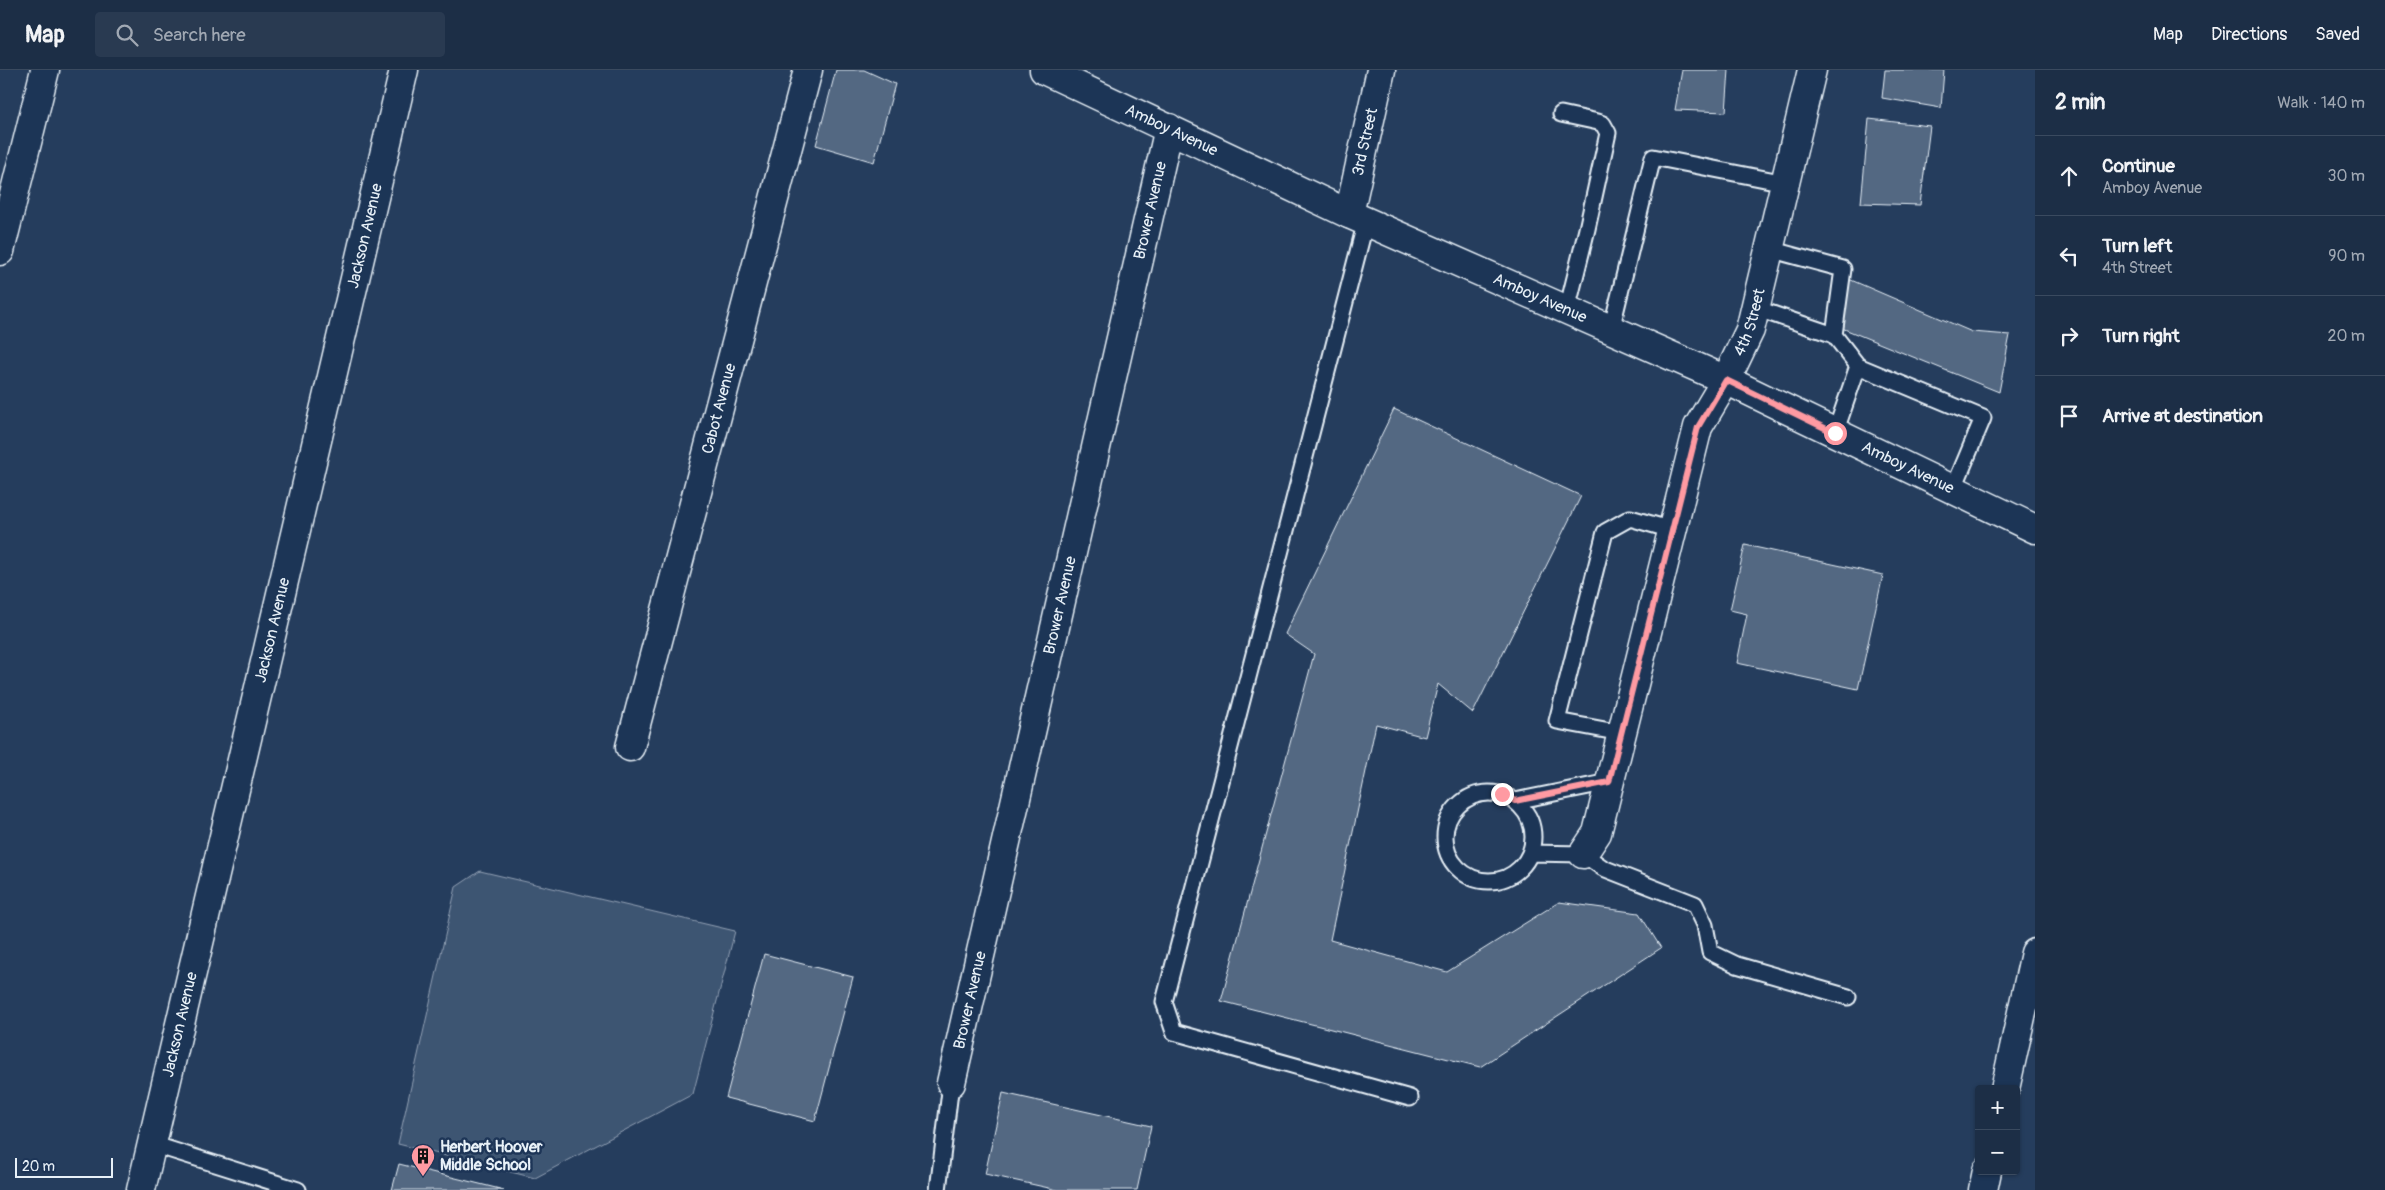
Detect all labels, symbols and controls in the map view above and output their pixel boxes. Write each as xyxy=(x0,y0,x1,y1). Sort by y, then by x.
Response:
search box xyxy=(95,12,445,57)
text: Map xyxy=(25,20,65,49)
icon: search xyxy=(113,21,141,49)
text: Search here xyxy=(153,23,246,47)
text: Map xyxy=(2153,23,2183,46)
text: Directions xyxy=(2211,23,2287,46)
text: Saved xyxy=(2315,23,2360,46)
text: 2 min xyxy=(2055,89,2105,116)
text: Walk · 140 m xyxy=(2277,93,2365,113)
street label: Amboy Avenue xyxy=(1122,100,1221,161)
street label: 3rd Street xyxy=(1348,105,1382,178)
text: Continue xyxy=(2102,154,2175,178)
street label: Brower Avenue xyxy=(1129,159,1171,261)
icon: ahead xyxy=(2055,162,2083,190)
text: 30 m xyxy=(2327,166,2365,186)
text: Amboy Avenue xyxy=(2102,178,2202,198)
street label: Jackson Avenue xyxy=(343,181,387,290)
text: Turn left xyxy=(2102,234,2172,258)
icon: left xyxy=(2055,242,2083,270)
text: 90 m xyxy=(2328,246,2365,266)
text: 4th Street xyxy=(2102,258,2172,278)
street label: Amboy Avenue xyxy=(1490,269,1590,328)
street label: 4th Street xyxy=(1729,286,1770,359)
icon: right xyxy=(2055,322,2083,350)
text: Turn right xyxy=(2102,324,2180,348)
text: 20 m xyxy=(2327,326,2365,346)
street label: Cabot Avenue xyxy=(698,361,741,456)
icon: arrive xyxy=(2055,402,2083,430)
text: Arrive at destination xyxy=(2102,404,2263,428)
route start xyxy=(1824,422,1847,445)
street label: Amboy Avenue xyxy=(1858,437,1957,498)
street label: Brower Avenue xyxy=(1039,554,1081,656)
street label: Jackson Avenue xyxy=(250,576,294,685)
route end xyxy=(1491,783,1514,806)
street label: Brower Avenue xyxy=(949,949,991,1051)
street label: Jackson Avenue xyxy=(158,970,202,1079)
map controls xyxy=(1975,1085,2020,1175)
button: + xyxy=(1975,1085,2020,1130)
button: − xyxy=(1975,1130,2020,1175)
place label: Herbert Hoover Middle School xyxy=(440,1137,543,1175)
building icon: Herbert Hoover Middle School xyxy=(410,1143,436,1177)
scale bar xyxy=(15,1155,112,1178)
text: 20 m xyxy=(22,1158,55,1175)

